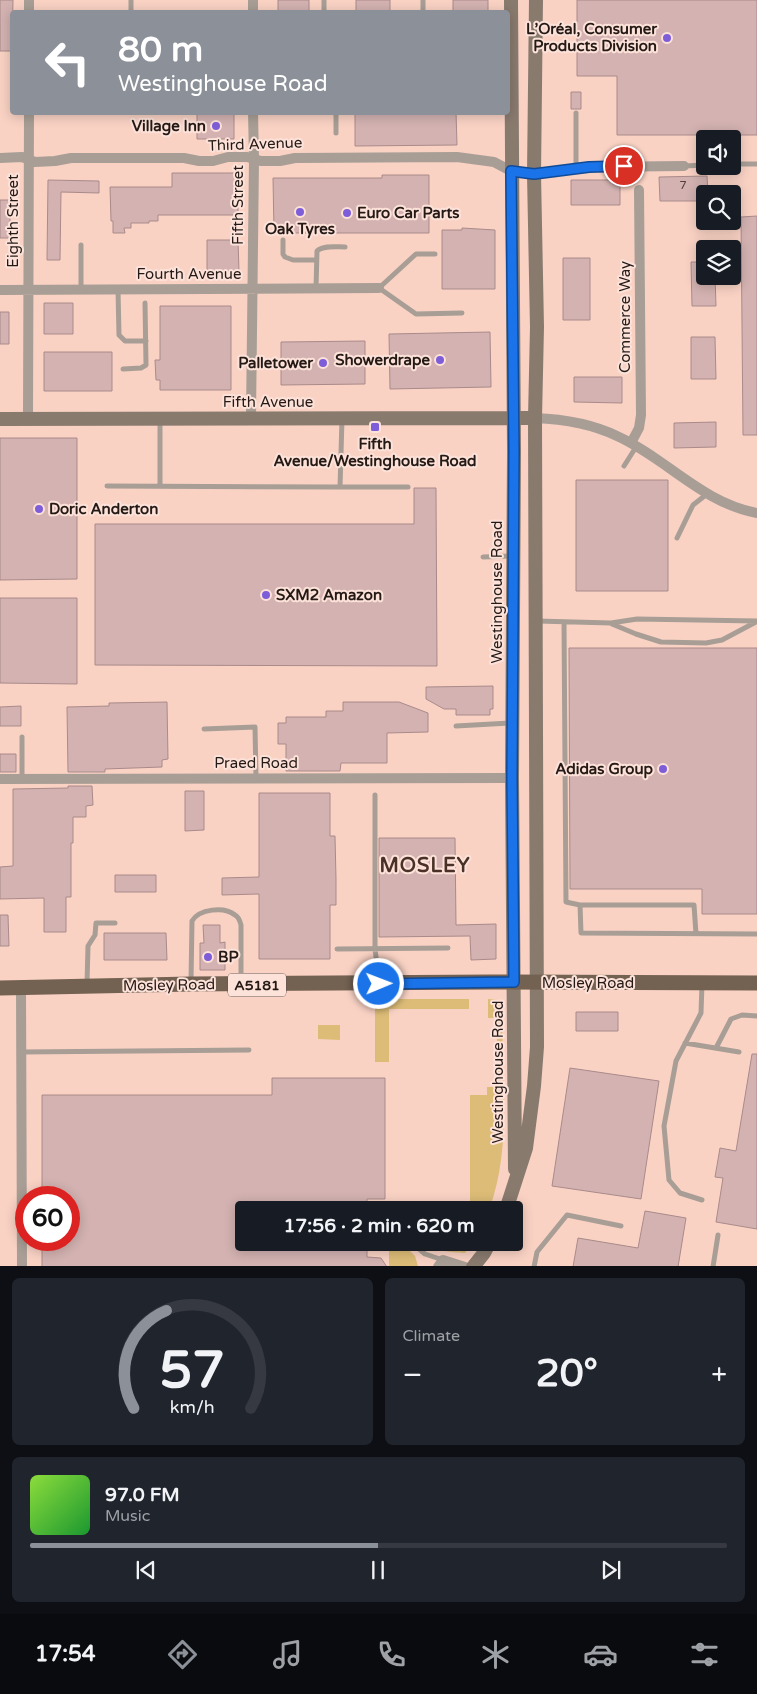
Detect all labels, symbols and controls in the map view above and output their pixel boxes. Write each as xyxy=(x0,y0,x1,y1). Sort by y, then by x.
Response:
place label: L’Oréal, Consumer Products Division xyxy=(526,20,657,55)
text: 80 m xyxy=(118,29,203,71)
icon: left xyxy=(35,30,100,95)
marker: L’Oréal, Consumer Products Division xyxy=(661,32,673,44)
text: Westinghouse Road xyxy=(118,71,328,97)
place label: Village Inn xyxy=(132,117,206,136)
marker: Village Inn xyxy=(210,120,222,132)
map controls xyxy=(696,130,741,285)
button: sound xyxy=(696,130,741,175)
street label: Third Avenue xyxy=(207,133,303,155)
pin xyxy=(603,145,645,187)
icon: arrive xyxy=(610,152,638,180)
street label: Fifth Street xyxy=(229,165,247,245)
street label: Eighth Street xyxy=(4,174,22,268)
house number: 7 xyxy=(679,178,687,192)
button: search xyxy=(696,185,741,230)
place label: Euro Car Parts xyxy=(357,204,459,222)
marker: Oak Tyres xyxy=(294,206,306,218)
marker: Euro Car Parts xyxy=(341,207,353,219)
place label: Oak Tyres xyxy=(265,220,335,239)
button: layers xyxy=(696,240,741,285)
street label: Commerce Way xyxy=(616,261,634,373)
street label: Fourth Avenue xyxy=(137,265,241,283)
place label: Showerdrape xyxy=(335,351,431,370)
place label: Palletower xyxy=(238,354,313,372)
marker: Showerdrape xyxy=(434,354,446,366)
marker: Palletower xyxy=(317,357,329,369)
street label: Fifth Avenue xyxy=(223,393,313,411)
marker: Fifth Avenue/Westinghouse Road xyxy=(369,421,381,433)
place label: Fifth Avenue/Westinghouse Road xyxy=(273,435,477,471)
place label: Doric Anderton xyxy=(49,500,158,518)
marker: Doric Anderton xyxy=(33,503,45,515)
street label: Westinghouse Road xyxy=(488,521,506,663)
place label: SXM2 Amazon xyxy=(276,586,382,604)
marker: SXM2 Amazon xyxy=(260,589,272,601)
street label: Praed Road xyxy=(214,754,298,772)
place label: Adidas Group xyxy=(555,760,654,779)
marker: Adidas Group xyxy=(657,763,669,775)
district label: MOSLEY xyxy=(380,854,470,878)
place label: BP xyxy=(218,948,238,966)
marker: BP xyxy=(202,951,214,963)
position arrow xyxy=(352,957,404,1009)
road number: A5181 xyxy=(228,974,286,996)
street label: Mosley Road xyxy=(542,974,634,992)
street label: Mosley Road xyxy=(123,975,215,995)
street label: Westinghouse Road xyxy=(489,1001,507,1143)
speed limit sign: 60 xyxy=(15,1186,80,1251)
text: 17:56 · 2 min · 620 m xyxy=(283,1215,475,1237)
text: Climate xyxy=(403,1326,460,1346)
text: 57 xyxy=(160,1339,225,1402)
text: 20° xyxy=(536,1351,598,1397)
text: − xyxy=(403,1358,422,1392)
text: + xyxy=(711,1358,727,1392)
text: km/h xyxy=(170,1397,215,1418)
text: 97.0 FM xyxy=(105,1484,180,1506)
text: Music xyxy=(105,1506,150,1526)
icon: previous xyxy=(132,1556,160,1584)
icon: pause xyxy=(364,1556,392,1584)
icon: next xyxy=(597,1556,625,1584)
icon: directions xyxy=(165,1637,200,1672)
icon: music xyxy=(270,1637,305,1672)
icon: phone xyxy=(374,1637,409,1672)
icon: climate xyxy=(478,1637,513,1672)
icon: car xyxy=(583,1637,618,1672)
icon: filters xyxy=(687,1637,722,1672)
text: 17:54 xyxy=(35,1641,96,1667)

